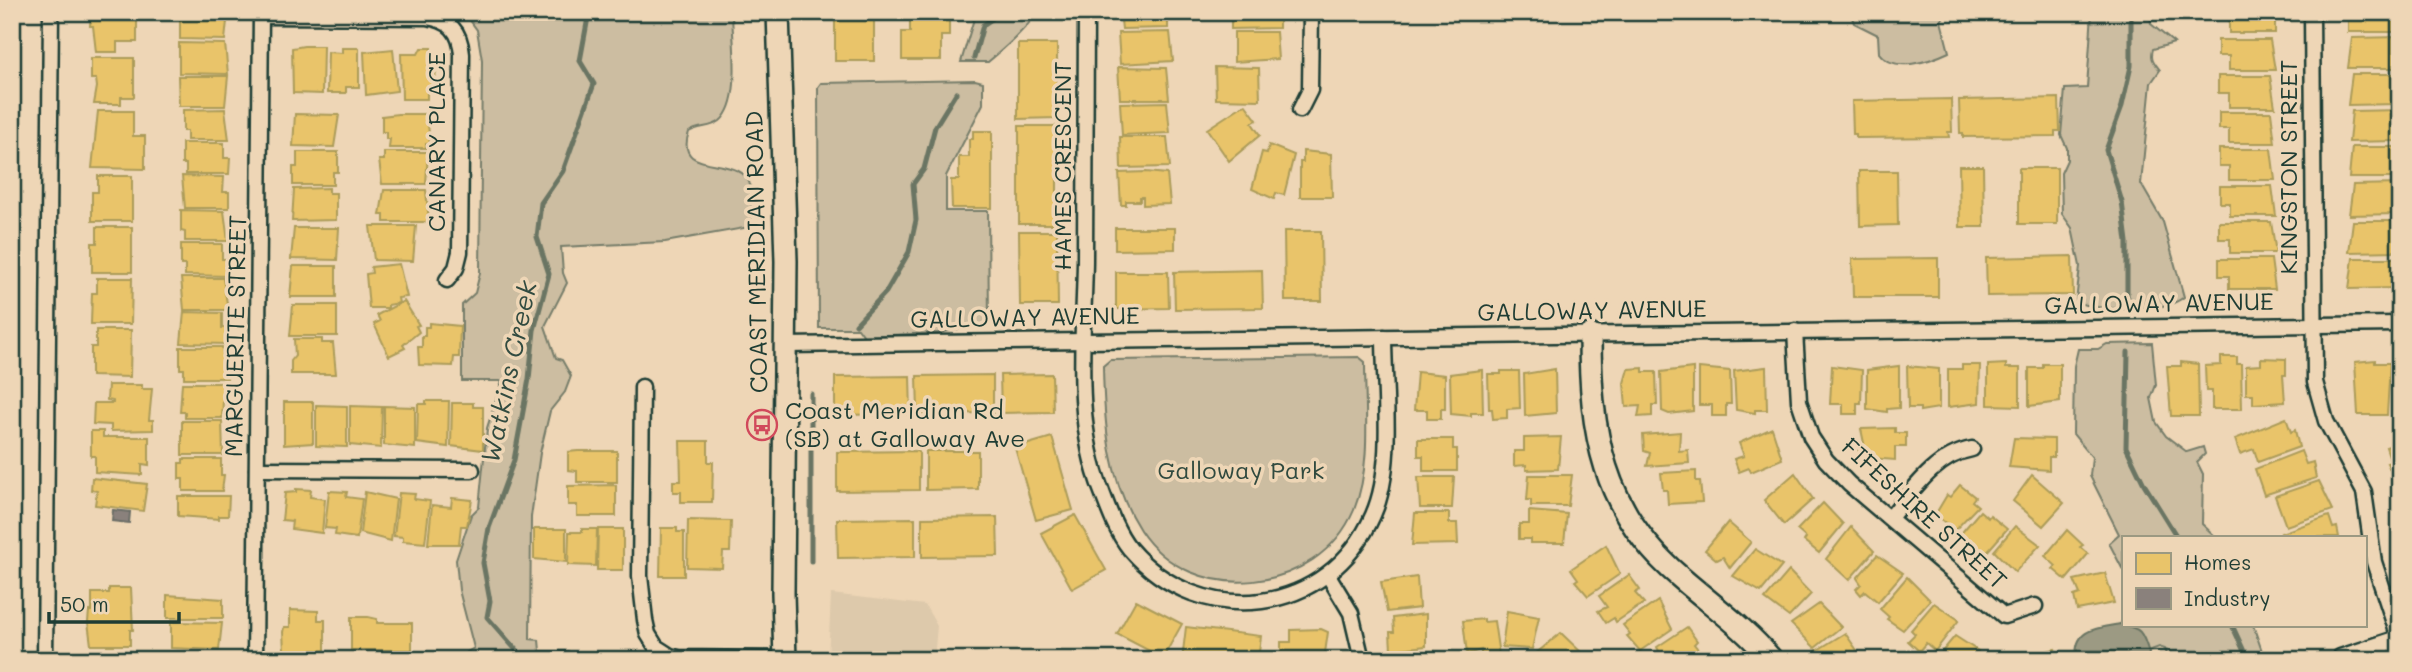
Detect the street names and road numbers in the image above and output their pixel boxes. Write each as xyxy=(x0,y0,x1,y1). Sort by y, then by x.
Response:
street label: CANARY PLACE xyxy=(420,52,451,232)
street label: KINGSTON STREET xyxy=(2272,60,2303,275)
street label: HAMES CRESCENT xyxy=(1046,61,1077,271)
street label: COAST MERIDIAN ROAD xyxy=(738,110,773,394)
street label: MARGUERITE STREET xyxy=(217,214,252,457)
street label: GALLOWAY AVENUE xyxy=(2044,285,2274,320)
street label: GALLOWAY AVENUE xyxy=(1477,292,1707,327)
street label: GALLOWAY AVENUE xyxy=(910,299,1140,334)
street label: FIFESHIRE STREET xyxy=(1836,430,2014,595)

